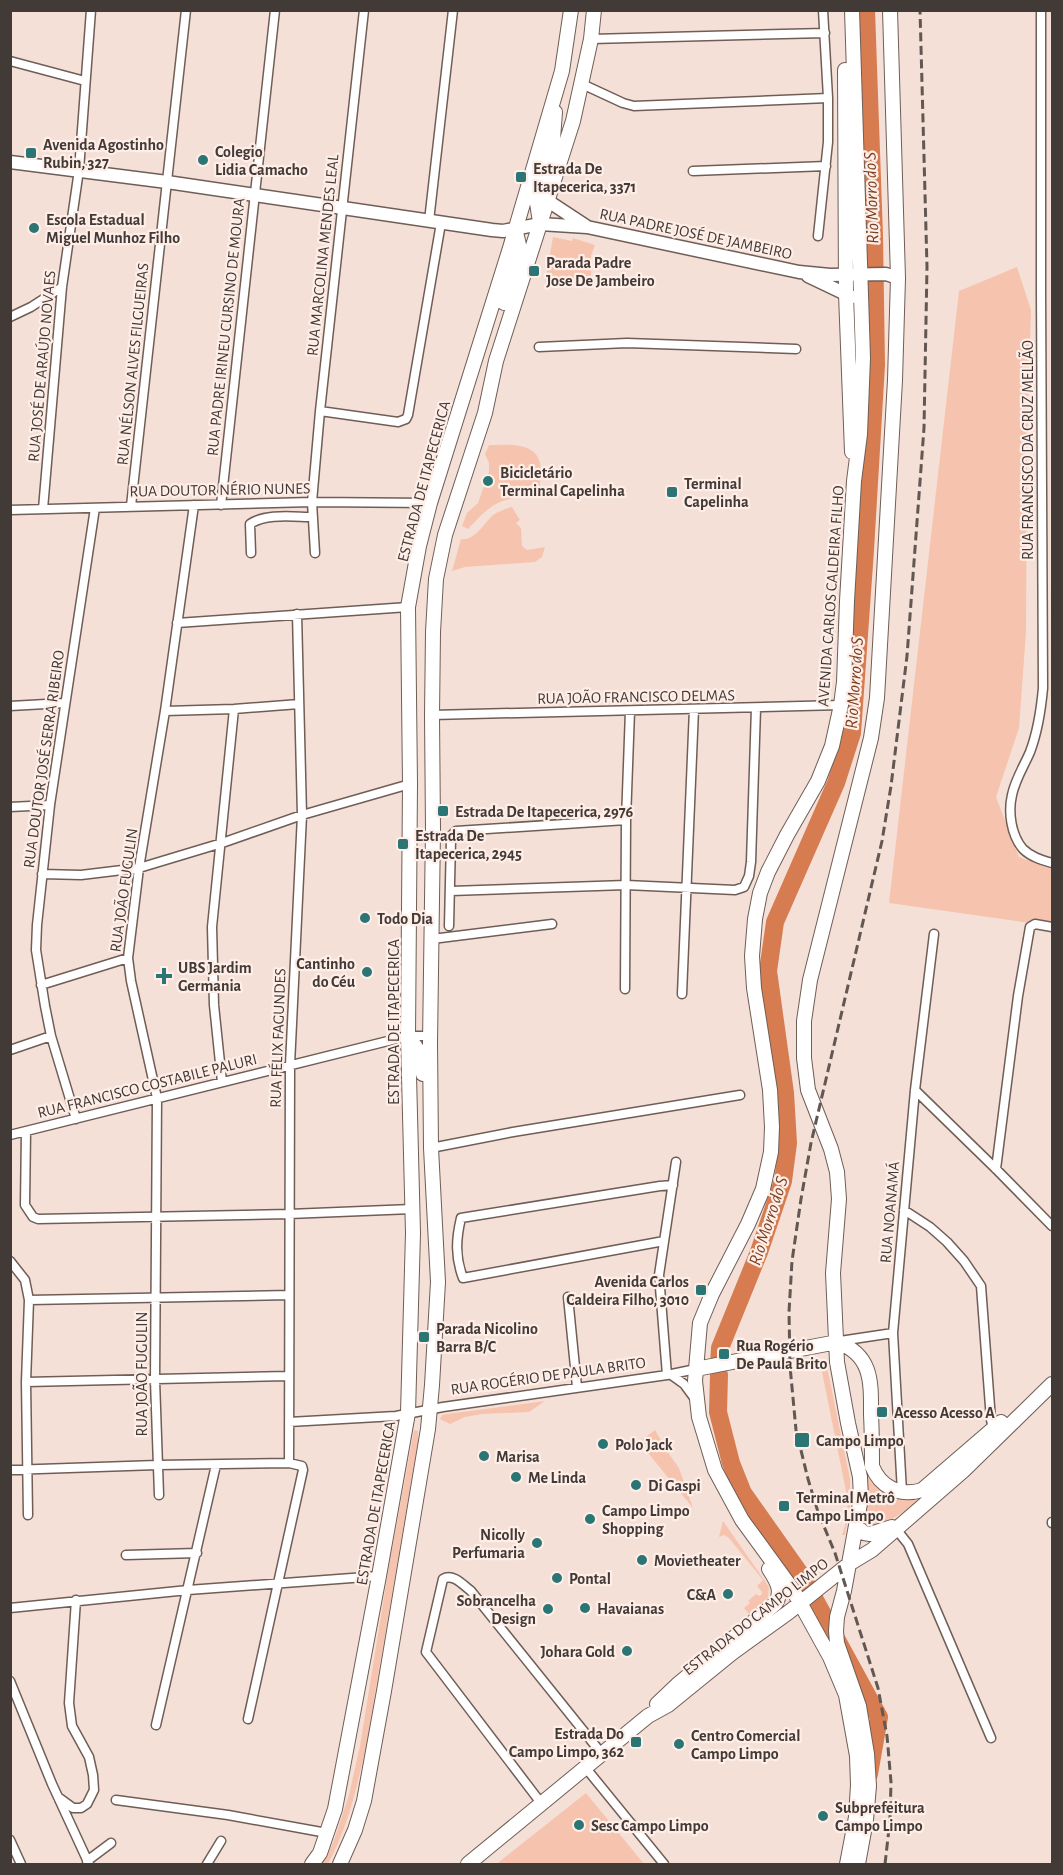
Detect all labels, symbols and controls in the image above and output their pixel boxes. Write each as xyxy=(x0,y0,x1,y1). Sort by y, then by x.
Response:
place label: Avenida Agostinho Rubin, 327 xyxy=(43,137,164,171)
place label: Colegio Lidia Camacho xyxy=(215,144,308,178)
marker: Avenida Agostinho Rubin, 327 xyxy=(24,146,38,160)
water label: Rio Morro do S xyxy=(861,152,883,244)
marker: Colegio Lidia Camacho xyxy=(196,153,210,167)
street label: RUA MARCOLINA MENDES LEAL xyxy=(304,153,342,357)
place label: Estrada De Itapecerica, 3371 xyxy=(533,161,636,195)
marker: Estrada De Itapecerica, 3371 xyxy=(514,170,528,184)
street label: RUA PADRE IRINEU CURSINO DE MOURA xyxy=(204,197,248,457)
street label: RUA PADRE JOSÉ DE JAMBEIRO xyxy=(598,204,794,262)
place label: Escola Estadual Miguel Munhoz Filho xyxy=(46,212,180,246)
marker: Escola Estadual Miguel Munhoz Filho xyxy=(27,221,41,235)
place label: Parada Padre Jose De Jambeiro xyxy=(546,255,655,289)
street label: RUA NÉLSON ALVES FILGUEIRAS xyxy=(112,262,152,466)
marker: Parada Padre Jose De Jambeiro xyxy=(527,264,541,278)
street label: RUA JOSÉ DE ARAÚJO NOVAES xyxy=(24,270,58,462)
street label: RUA FRANCISCO DA CRUZ MELLÃO xyxy=(1018,340,1036,560)
street label: ESTRADA DE ITAPECERICA xyxy=(395,399,453,564)
place label: Bicicletário Terminal Capelinha xyxy=(500,465,625,499)
marker: Bicicletário Terminal Capelinha xyxy=(481,474,495,488)
place label: Terminal Capelinha xyxy=(684,476,749,510)
street label: RUA DOUTOR NÉRIO NUNES xyxy=(129,478,311,500)
marker: Terminal Capelinha xyxy=(665,485,679,499)
street label: AVENIDA CARLOS CALDEIRA FILHO xyxy=(815,485,847,707)
water label: Rio Morro do S xyxy=(843,637,867,730)
street label: RUA DOUTOR JOSÉ SERRA RIBEIRO xyxy=(19,649,67,869)
street label: RUA JOÃO FRANCISCO DELMAS xyxy=(537,685,735,707)
marker: Estrada De Itapecerica, 2976 xyxy=(436,804,450,818)
place label: Estrada De Itapecerica, 2976 xyxy=(455,804,634,820)
street label: RUA JOÃO FUGULIN xyxy=(105,827,141,953)
place label: Estrada De Itapecerica, 2945 xyxy=(415,828,522,862)
marker: Estrada De Itapecerica, 2945 xyxy=(396,837,410,851)
marker: Todo Dia xyxy=(358,911,372,925)
place label: Todo Dia xyxy=(377,911,433,927)
street label: ESTRADA DE ITAPECERICA xyxy=(386,939,402,1105)
place label: Cantinho do Céu xyxy=(296,956,356,990)
place label: UBS Jardim Germania xyxy=(178,960,252,994)
marker: Cantinho do Céu xyxy=(360,965,374,979)
marker: UBS Jardim Germania xyxy=(155,967,173,985)
street label: RUA FÉLIX FAGUNDES xyxy=(266,968,288,1108)
street label: RUA FRANCISCO COSTABILE PALURI xyxy=(36,1051,259,1121)
street label: RUA NOANAMÁ xyxy=(876,1160,902,1264)
water label: Rio Morro do S xyxy=(746,1175,792,1268)
place label: Avenida Carlos Caldeira Filho, 3010 xyxy=(566,1274,689,1308)
marker: Avenida Carlos Caldeira Filho, 3010 xyxy=(694,1283,708,1297)
street label: RUA JOÃO FUGULIN xyxy=(132,1311,150,1437)
place label: Parada Nicolino Barra B/C xyxy=(436,1321,538,1355)
marker: Parada Nicolino Barra B/C xyxy=(417,1330,431,1344)
place label: Rua Rogério De Paula Brito xyxy=(736,1338,827,1372)
marker: Rua Rogério De Paula Brito xyxy=(717,1347,731,1361)
street label: RUA ROGÉRIO DE PAULA BRITO xyxy=(449,1352,647,1398)
marker: Acesso Acesso A xyxy=(875,1405,889,1419)
place label: Acesso Acesso A xyxy=(894,1405,995,1421)
street label: ESTRADA DE ITAPECERICA xyxy=(354,1420,398,1586)
marker: Campo Limpo xyxy=(793,1431,811,1449)
place label: Campo Limpo xyxy=(816,1433,904,1449)
marker: Polo Jack xyxy=(596,1437,610,1451)
place label: Polo Jack xyxy=(615,1437,673,1453)
marker: Marisa xyxy=(477,1449,491,1463)
place label: Marisa xyxy=(496,1449,540,1465)
marker: Me Linda xyxy=(509,1470,523,1484)
place label: Me Linda xyxy=(528,1470,586,1486)
marker: Di Gaspi xyxy=(629,1478,643,1492)
place label: Di Gaspi xyxy=(648,1478,701,1494)
place label: Terminal Metrô Campo Limpo xyxy=(796,1490,895,1524)
marker: Terminal Metrô Campo Limpo xyxy=(777,1499,791,1513)
place label: Campo Limpo Shopping xyxy=(602,1503,690,1537)
marker: Campo Limpo Shopping xyxy=(583,1512,597,1526)
place label: Nicolly Perfumaria xyxy=(452,1527,526,1561)
marker: Nicolly Perfumaria xyxy=(530,1536,544,1550)
marker: Movietheater xyxy=(635,1553,649,1567)
place label: Movietheater xyxy=(654,1553,741,1569)
street label: ESTRADA DO CAMPO LIMPO xyxy=(680,1555,831,1678)
marker: Pontal xyxy=(550,1571,564,1585)
place label: Pontal xyxy=(569,1571,611,1587)
place label: C&A xyxy=(687,1587,716,1603)
marker: C&A xyxy=(721,1587,735,1601)
place label: Sobrancelha Design xyxy=(457,1593,536,1627)
marker: Havaianas xyxy=(578,1601,592,1615)
place label: Havaianas xyxy=(597,1601,664,1617)
marker: Sobrancelha Design xyxy=(541,1602,555,1616)
place label: Johara Gold xyxy=(541,1644,616,1660)
marker: Johara Gold xyxy=(620,1644,634,1658)
place label: Estrada Do Campo Limpo, 362 xyxy=(509,1726,624,1760)
place label: Centro Comercial Campo Limpo xyxy=(691,1728,800,1762)
marker: Estrada Do Campo Limpo, 362 xyxy=(629,1735,643,1749)
marker: Centro Comercial Campo Limpo xyxy=(672,1737,686,1751)
place label: Subprefeitura Campo Limpo xyxy=(835,1800,925,1834)
marker: Subprefeitura Campo Limpo xyxy=(816,1809,830,1823)
marker: Sesc Campo Limpo xyxy=(572,1818,586,1832)
place label: Sesc Campo Limpo xyxy=(591,1818,709,1834)

